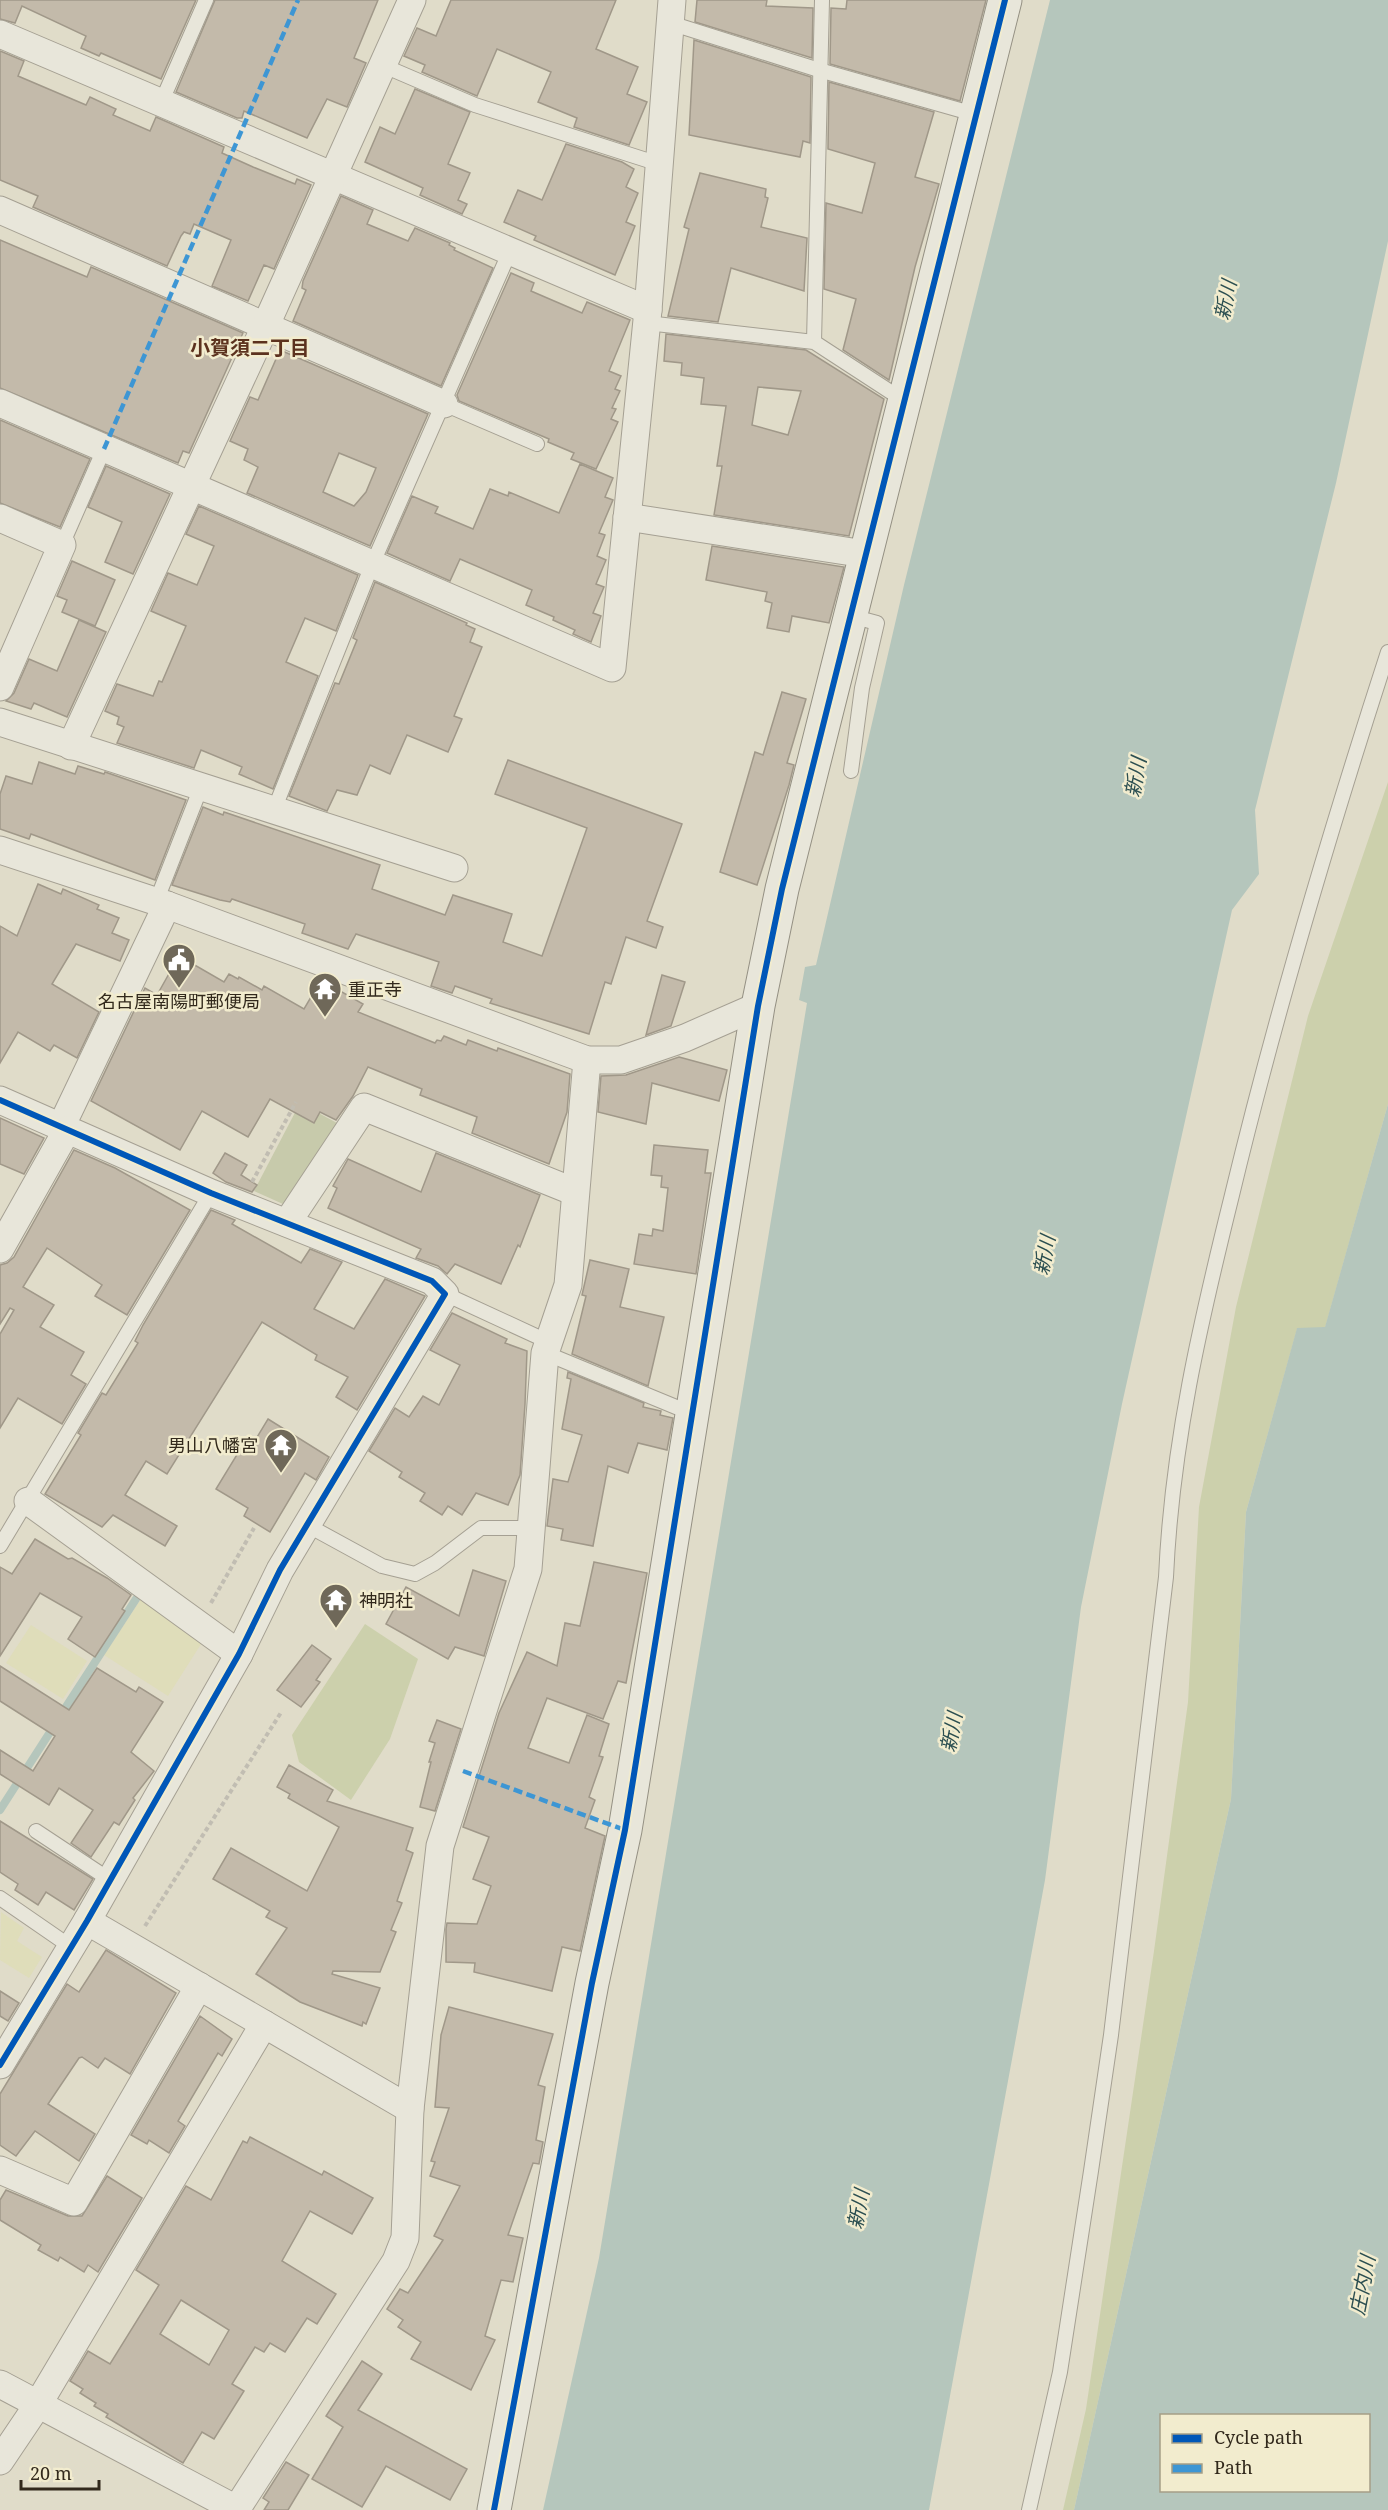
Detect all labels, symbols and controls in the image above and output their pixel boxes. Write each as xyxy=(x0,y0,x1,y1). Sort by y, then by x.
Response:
water label: 新川 xyxy=(1208,276,1243,322)
district label: 小賀須二丁目 xyxy=(190,334,310,361)
water label: 新川 xyxy=(1118,753,1152,799)
public building icon: 名古屋南陽町郵便局 xyxy=(161,942,197,989)
temple icon: 重正寺 xyxy=(307,971,343,1018)
place label: 重正寺 xyxy=(348,977,402,1001)
place label: 名古屋南陽町郵便局 xyxy=(98,989,260,1013)
water label: 新川 xyxy=(1027,1231,1061,1277)
temple icon: 男山八幡宮 xyxy=(263,1427,299,1474)
place label: 男山八幡宮 xyxy=(168,1433,258,1457)
temple icon: 神明社 xyxy=(318,1582,354,1629)
place label: 神明社 xyxy=(359,1588,413,1612)
water label: 新川 xyxy=(934,1708,968,1754)
water label: 新川 xyxy=(841,2185,875,2231)
water label: 庄内川 xyxy=(1343,2251,1381,2317)
legend xyxy=(1160,2414,1370,2492)
text: Cycle path xyxy=(1214,2425,1303,2449)
scale bar xyxy=(21,2453,99,2491)
text: Path xyxy=(1214,2455,1253,2479)
text: 20 m xyxy=(30,2461,72,2485)

